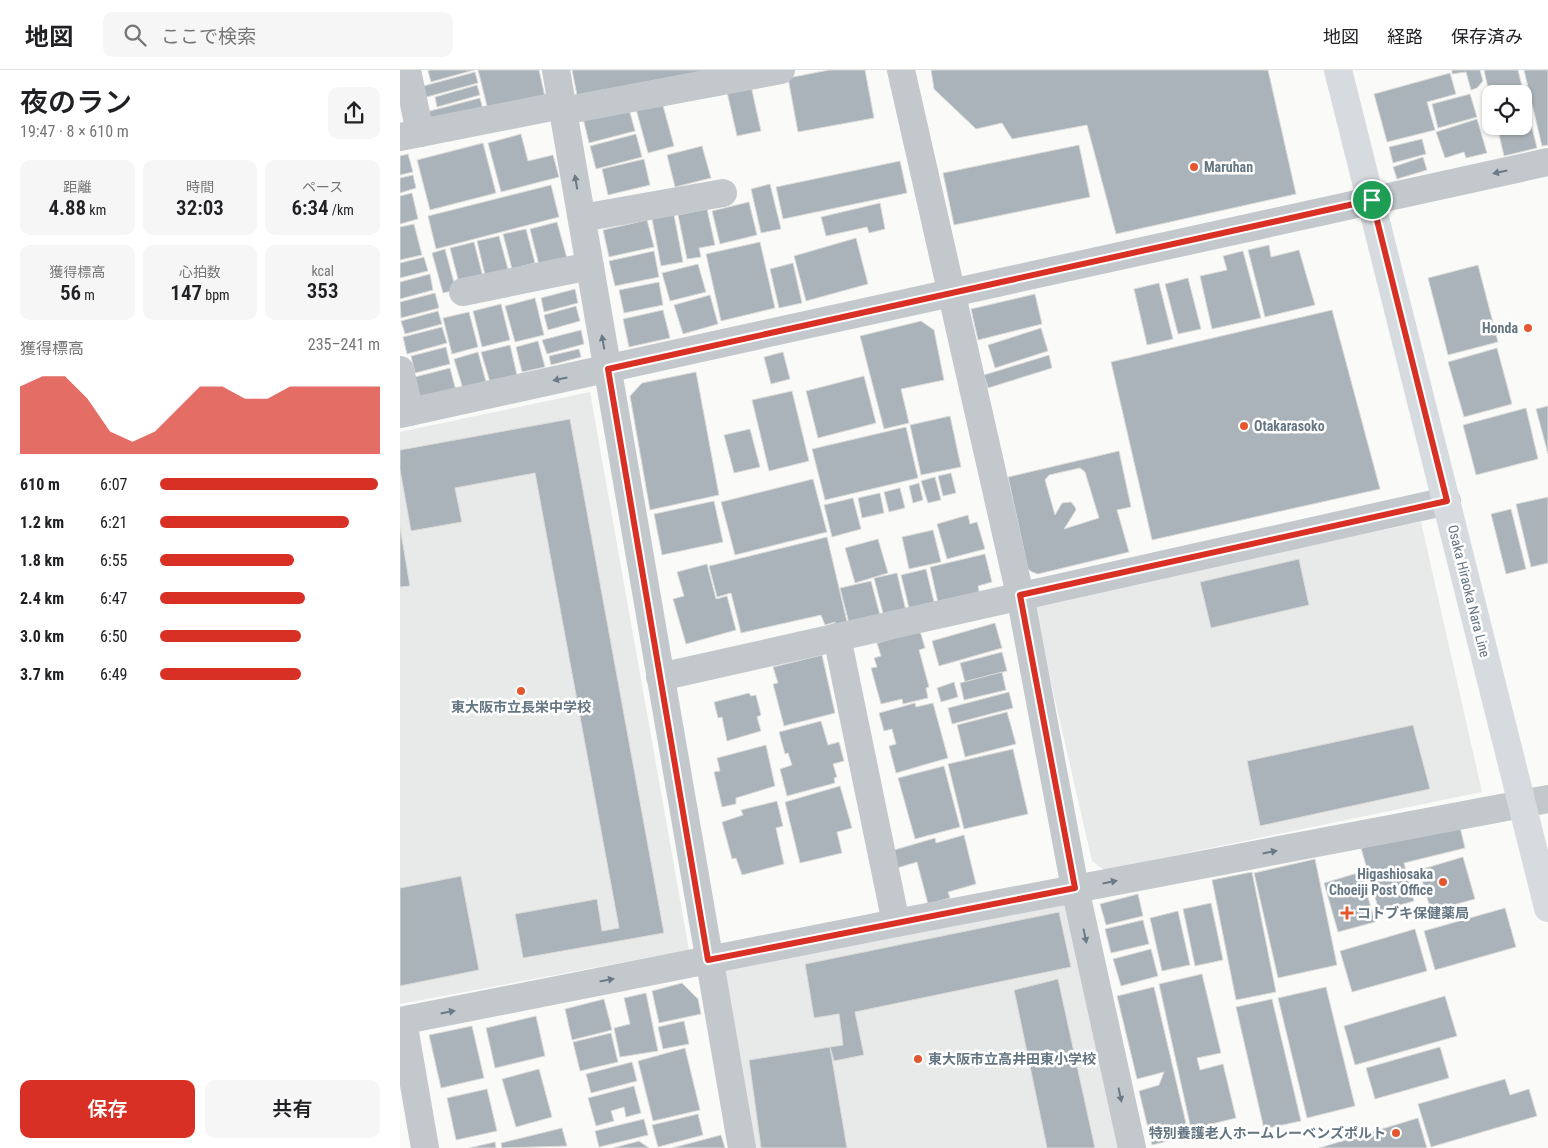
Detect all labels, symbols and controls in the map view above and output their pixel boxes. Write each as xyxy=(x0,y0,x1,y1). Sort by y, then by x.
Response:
search box xyxy=(103,12,453,57)
icon: search xyxy=(121,21,149,49)
text: 地図 xyxy=(25,23,73,51)
text: ここで検索 xyxy=(161,25,256,48)
text: 地図 xyxy=(1323,26,1359,47)
text: 経路 xyxy=(1387,26,1423,47)
text: 保存済み xyxy=(1451,26,1523,47)
map controls xyxy=(1482,85,1532,135)
button: locate xyxy=(1482,85,1532,135)
text: 夜のラン xyxy=(20,86,132,119)
button: share xyxy=(328,87,380,139)
text: 19:47 · 8 × 610 m xyxy=(20,122,129,141)
place label: Maruhan xyxy=(1204,159,1253,175)
marker: Maruhan xyxy=(1188,161,1200,173)
one-way arrow xyxy=(1492,169,1508,177)
one-way arrow xyxy=(571,174,579,190)
text: 距離 xyxy=(63,179,91,195)
text: 時間 xyxy=(186,179,214,195)
text: ペース xyxy=(302,179,343,195)
pin xyxy=(1351,179,1393,221)
icon: arrive xyxy=(1358,186,1386,214)
text: 4.88 xyxy=(48,196,86,220)
text: 32:03 xyxy=(176,196,224,220)
text: 6:34 xyxy=(291,196,329,220)
text: km xyxy=(86,202,106,218)
text: /km xyxy=(329,202,354,218)
text: kcal xyxy=(311,263,334,279)
text: 獲得標高 xyxy=(49,264,105,280)
text: 心拍数 xyxy=(179,264,221,280)
text: 353 xyxy=(307,279,339,303)
text: 56 xyxy=(60,281,81,305)
text: 147 xyxy=(170,281,202,305)
text: m xyxy=(81,287,95,303)
text: bpm xyxy=(202,287,230,303)
place label: Honda xyxy=(1482,320,1518,336)
marker: Honda xyxy=(1522,322,1534,334)
one-way arrow xyxy=(599,334,607,350)
text: 235–241 m xyxy=(308,335,380,354)
text: 獲得標高 xyxy=(20,339,84,358)
one-way arrow xyxy=(553,375,568,383)
place label: Otakarasoko xyxy=(1254,418,1325,434)
marker: Otakarasoko xyxy=(1238,420,1250,432)
text: 610 m xyxy=(20,475,60,494)
text: 6:07 xyxy=(100,475,127,494)
text: 1.2 km xyxy=(20,513,64,532)
text: 6:21 xyxy=(100,513,127,532)
street label: Osaka Hiraoka Nara Line xyxy=(1445,523,1493,659)
text: 1.8 km xyxy=(20,551,64,570)
text: 6:55 xyxy=(100,551,127,570)
text: 2.4 km xyxy=(20,589,64,608)
text: 6:47 xyxy=(100,589,127,608)
text: 3.0 km xyxy=(20,627,64,646)
text: 6:50 xyxy=(100,627,127,646)
text: 3.7 km xyxy=(20,665,64,684)
text: 6:49 xyxy=(100,665,127,684)
marker: 東大阪市立長栄中学校 xyxy=(515,685,527,697)
place label: 東大阪市立長栄中学校 xyxy=(451,699,591,715)
one-way arrow xyxy=(1262,847,1278,855)
place label: Higashiosaka Choeiji Post Office xyxy=(1329,866,1433,898)
marker: Higashiosaka Choeiji Post Office xyxy=(1437,876,1449,888)
one-way arrow xyxy=(1103,877,1119,885)
place label: コトブキ保健薬局 xyxy=(1357,905,1469,921)
marker: コトブキ保健薬局 xyxy=(1341,907,1353,919)
one-way arrow xyxy=(1082,928,1090,944)
one-way arrow xyxy=(600,976,615,984)
one-way arrow xyxy=(440,1008,455,1016)
place label: 東大阪市立高井田東小学校 xyxy=(928,1051,1096,1067)
marker: 東大阪市立高井田東小学校 xyxy=(912,1053,924,1065)
button: 保存 xyxy=(20,1080,195,1138)
button: 共有 xyxy=(205,1080,380,1138)
one-way arrow xyxy=(1116,1087,1124,1102)
place label: 特別養護老人ホームレーベンズポルト xyxy=(1149,1125,1386,1141)
marker: 特別養護老人ホームレーベンズポルト xyxy=(1390,1127,1402,1139)

